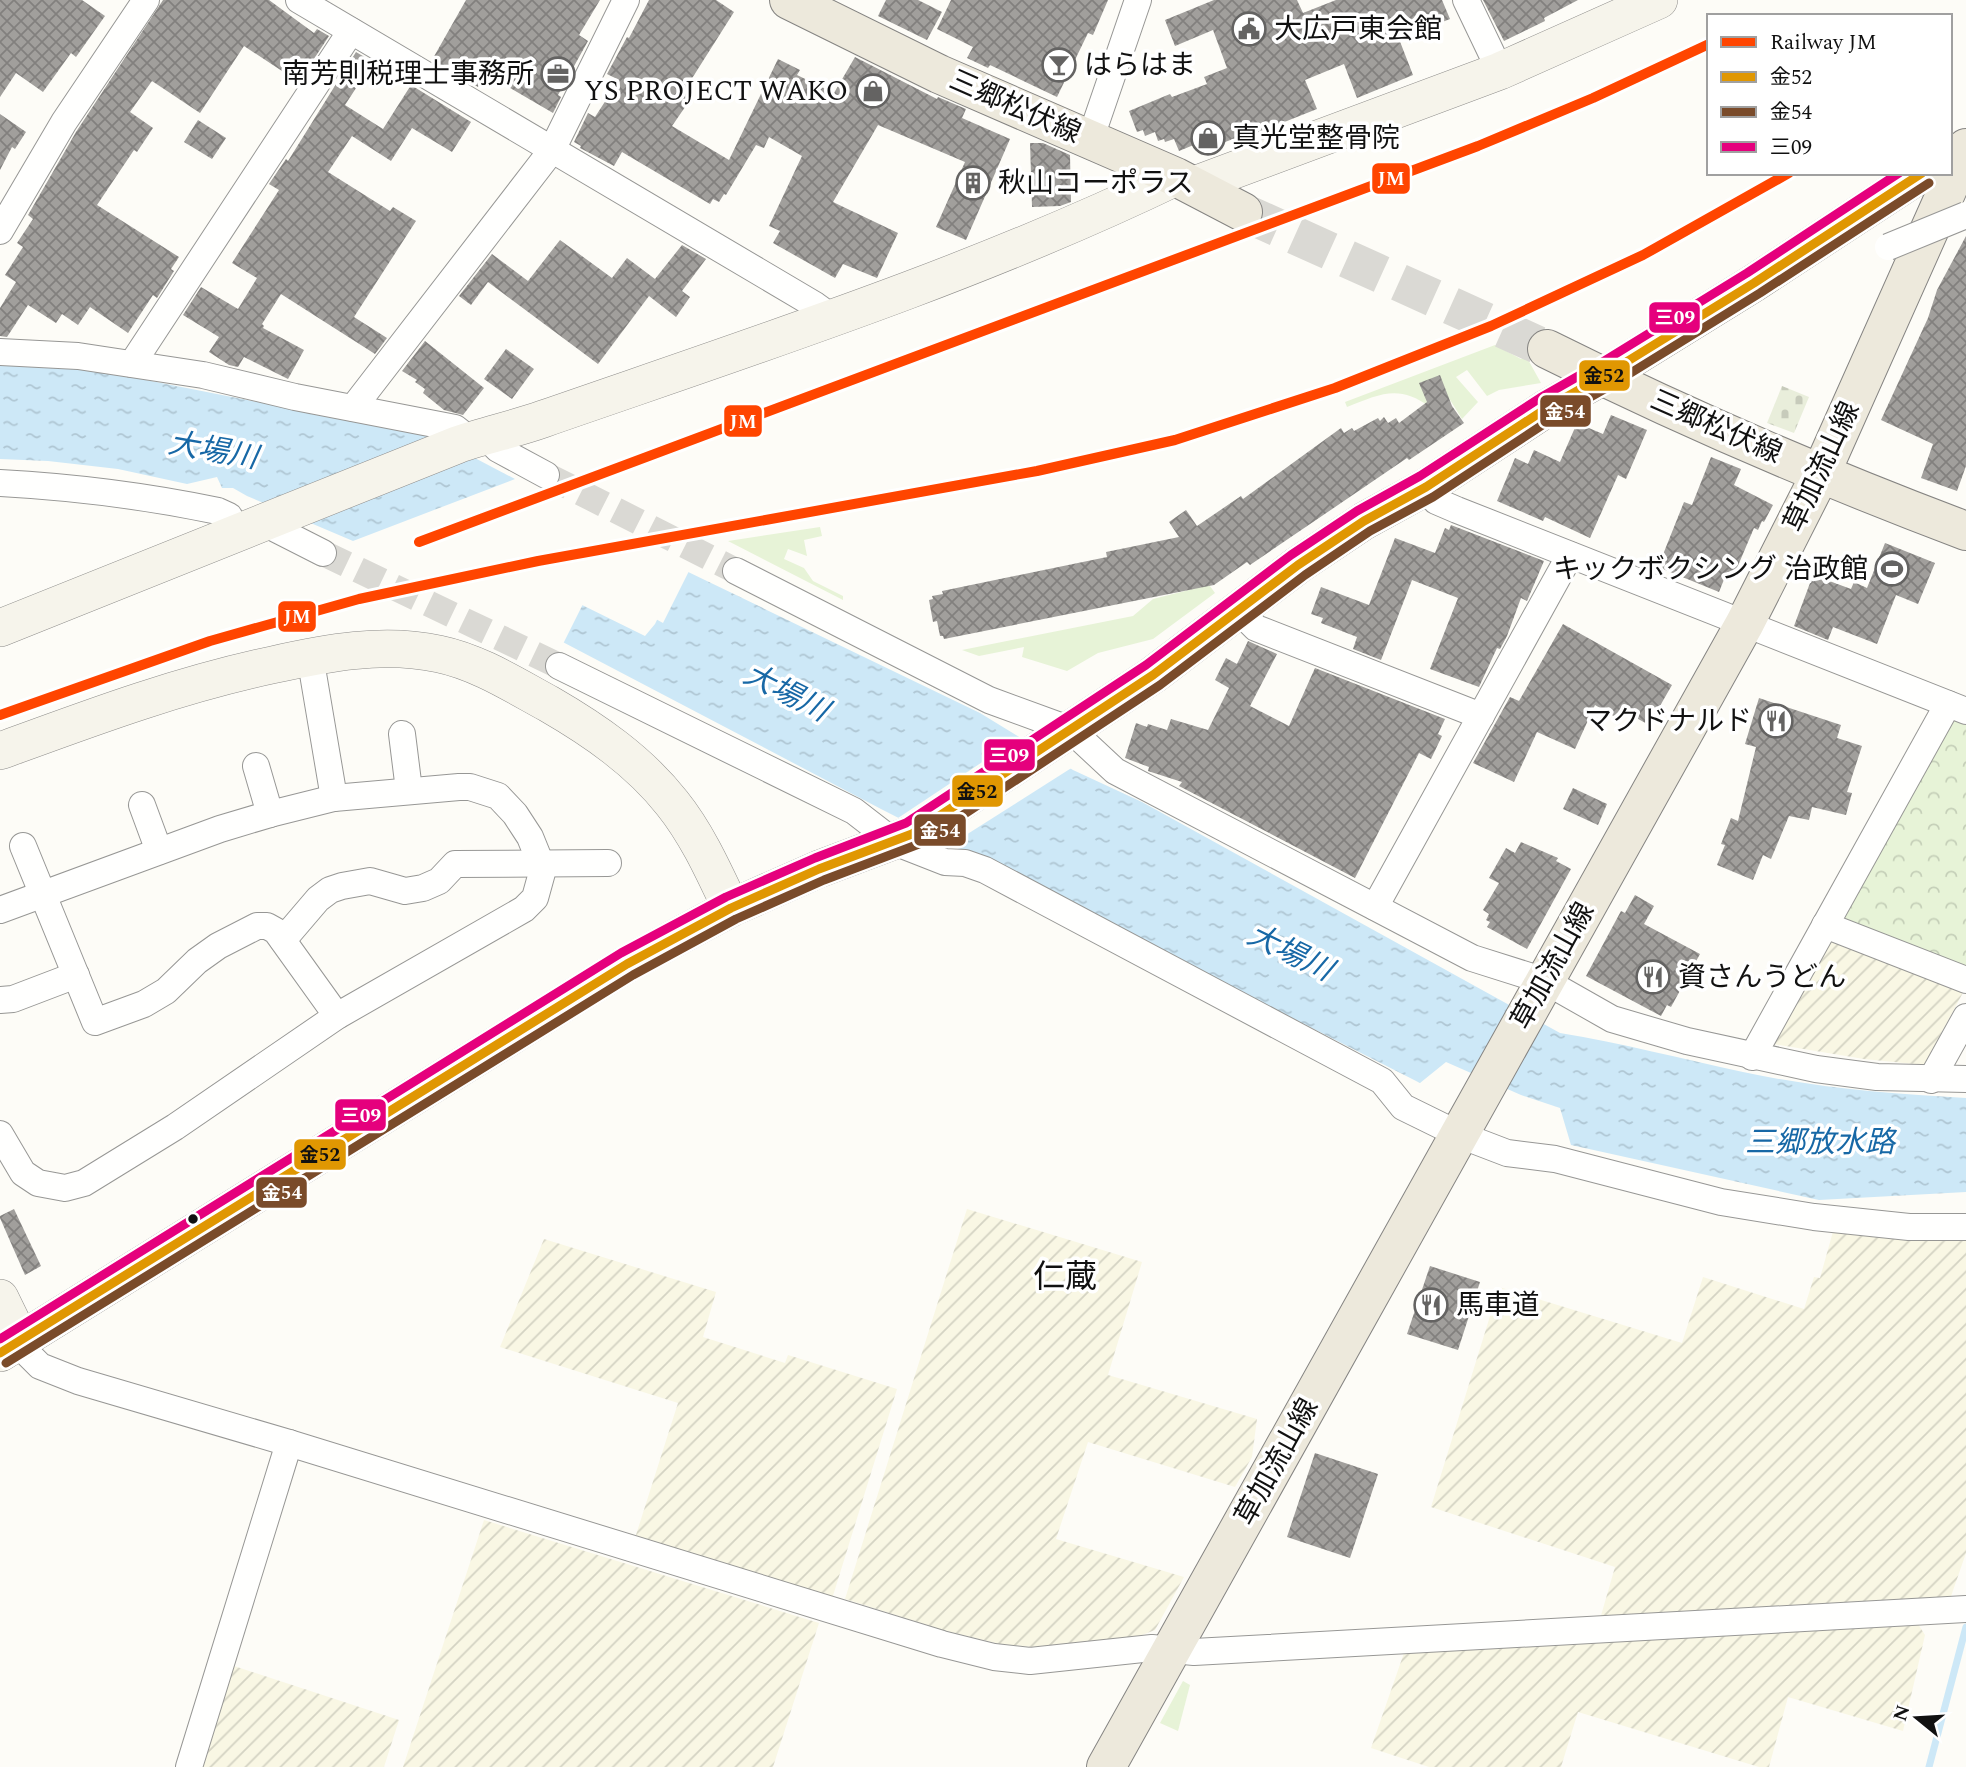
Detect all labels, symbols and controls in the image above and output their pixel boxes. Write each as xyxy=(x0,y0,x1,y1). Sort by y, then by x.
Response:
place label: 大広戸東会館 xyxy=(1274,8,1442,51)
public building icon: 大広戸東会館 xyxy=(1230,10,1268,48)
legend xyxy=(1707,14,1952,175)
text: Railway JM xyxy=(1770,27,1877,59)
place label: はらはま xyxy=(1084,44,1196,87)
bar icon: はらはま xyxy=(1040,46,1078,84)
place label: 南芳則税理士事務所 xyxy=(282,53,534,96)
office icon: 南芳則税理士事務所 xyxy=(539,55,577,93)
street label: 三郷松伏線 xyxy=(942,59,1088,155)
text: 金52 xyxy=(1770,62,1812,94)
place label: YS PROJECT WAKO xyxy=(584,70,848,113)
shop icon: YS PROJECT WAKO xyxy=(854,72,892,110)
text: 金54 xyxy=(1770,97,1812,129)
place label: 真光堂整骨院 xyxy=(1232,117,1400,160)
shop icon: 真光堂整骨院 xyxy=(1189,119,1227,157)
text: 三09 xyxy=(1770,132,1812,164)
place label: 秋山コーポラス xyxy=(998,162,1193,205)
line badge: JM xyxy=(1371,162,1411,195)
building icon: 秋山コーポラス xyxy=(954,164,992,202)
text: JM xyxy=(1377,165,1405,194)
line badge: 三09 xyxy=(1648,301,1701,334)
text: 三09 xyxy=(1655,304,1695,333)
line badge: 金52 xyxy=(1578,359,1631,392)
text: 金52 xyxy=(1584,362,1624,391)
street label: 三郷松伏線 xyxy=(1643,379,1789,475)
line badge: 金54 xyxy=(1539,394,1592,428)
street label: 草加流山線 xyxy=(1773,394,1871,540)
text: 金54 xyxy=(1545,398,1585,427)
line badge: JM xyxy=(723,404,763,438)
text: JM xyxy=(729,408,757,437)
water label: 大場川 xyxy=(165,421,264,482)
place label: キックボクシング 治政館 xyxy=(1553,548,1868,591)
sports icon: キックボクシング 治政館 xyxy=(1873,550,1911,588)
line badge: JM xyxy=(277,600,317,633)
text: JM xyxy=(283,603,311,632)
water label: 大場川 xyxy=(735,652,839,735)
place label: マクドナルド xyxy=(1584,700,1752,743)
restaurant icon: マクドナルド xyxy=(1757,702,1795,740)
line badge: 三09 xyxy=(983,738,1036,772)
text: 三09 xyxy=(989,742,1029,771)
line badge: 金52 xyxy=(951,774,1004,808)
text: 金52 xyxy=(957,778,997,807)
line badge: 金54 xyxy=(913,813,967,847)
text: 金54 xyxy=(920,817,960,846)
street label: 草加流山線 xyxy=(1500,894,1606,1038)
water label: 大場川 xyxy=(1239,913,1343,995)
place label: 資さんうどん xyxy=(1678,956,1846,999)
restaurant icon: 資さんうどん xyxy=(1634,958,1672,996)
line badge: 三09 xyxy=(334,1098,387,1132)
text: 三09 xyxy=(341,1102,381,1131)
water label: 三郷放水路 xyxy=(1745,1120,1898,1166)
line badge: 金52 xyxy=(293,1138,347,1171)
text: 金52 xyxy=(300,1141,340,1170)
line badge: 金54 xyxy=(255,1176,308,1209)
text: 金54 xyxy=(262,1179,302,1208)
unlabelled marker xyxy=(186,1212,200,1226)
district label: 仁蔵 xyxy=(1033,1253,1097,1302)
place label: 馬車道 xyxy=(1456,1284,1540,1327)
restaurant icon: 馬車道 xyxy=(1412,1286,1450,1324)
street label: 草加流山線 xyxy=(1224,1390,1330,1534)
north arrow xyxy=(1882,1683,1952,1753)
text: N xyxy=(1886,1701,1918,1725)

